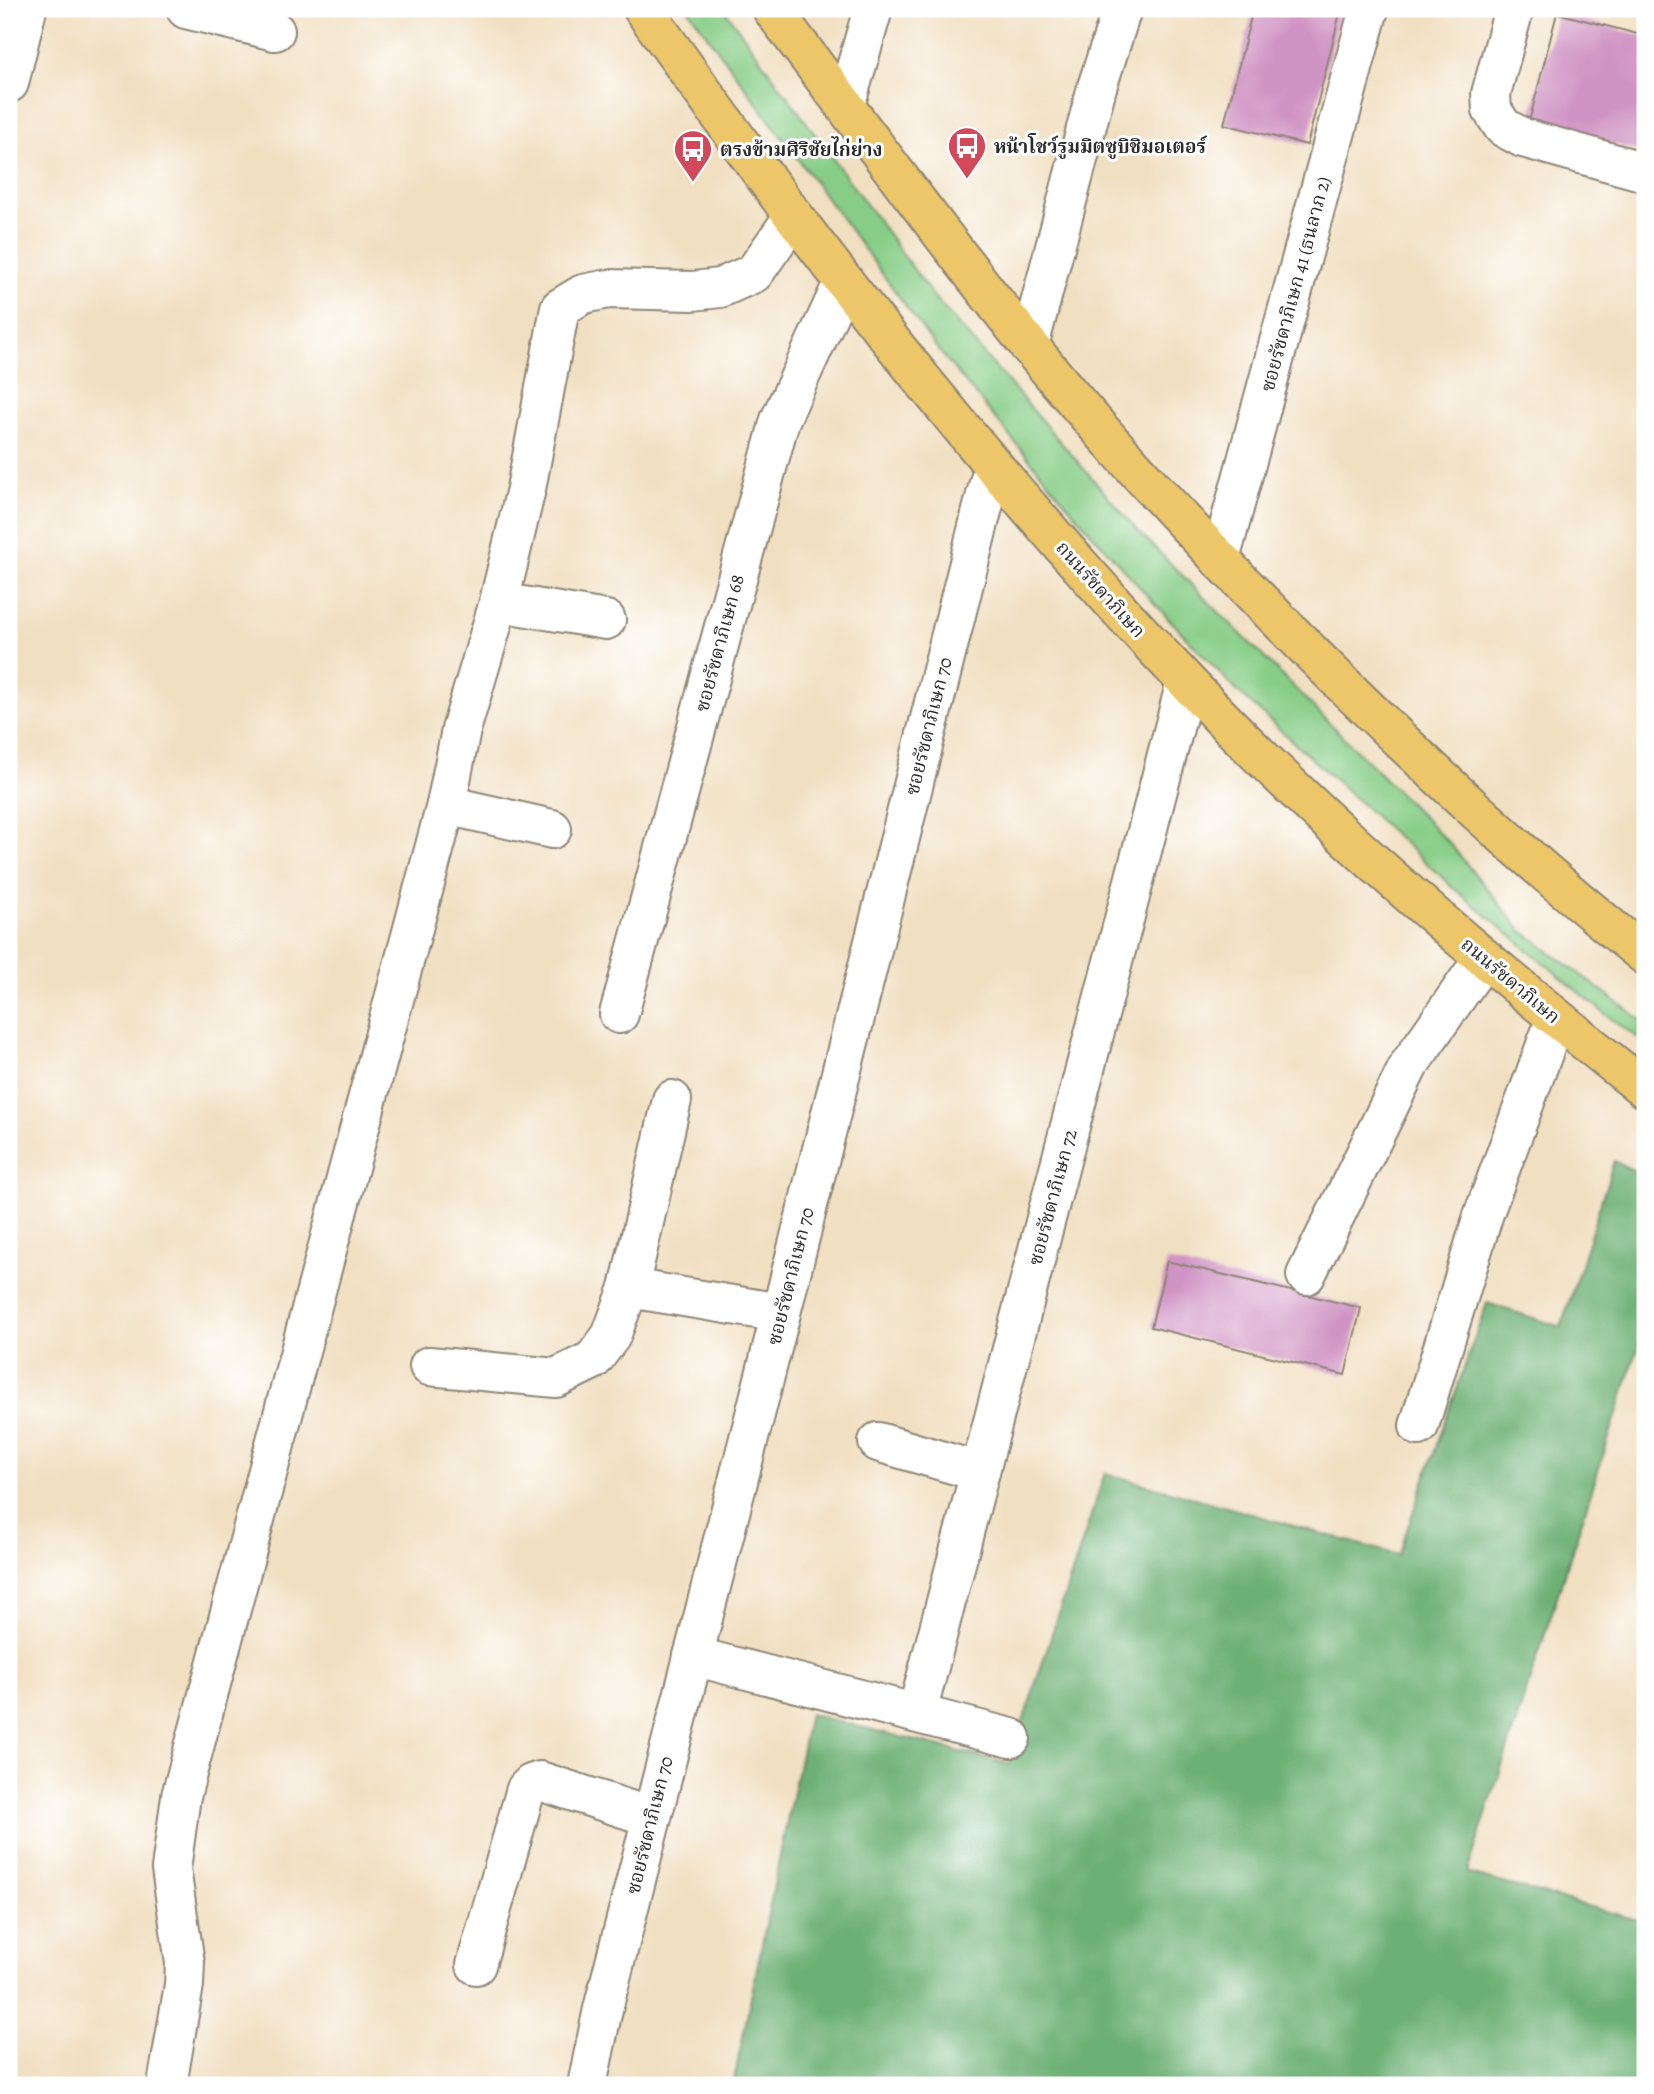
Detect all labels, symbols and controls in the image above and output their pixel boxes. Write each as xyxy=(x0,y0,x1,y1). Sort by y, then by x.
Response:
bus stop icon: หน้าโชว์รูมมิตซูบิชิมอเตอร์ xyxy=(946,125,988,180)
bus stop icon: ตรงข้ามศิริชัยไก่ย่าง xyxy=(672,128,714,183)
place label: หน้าโชว์รูมมิตซูบิชิมอเตอร์ xyxy=(994,133,1208,160)
place label: ตรงข้ามศิริชัยไก่ย่าง xyxy=(720,136,883,163)
street label: ซอยรัชดาภิเษก 41 (ธนลาภ 2) xyxy=(1255,174,1337,395)
street label: ถนนรัชดาภิเษก xyxy=(1050,536,1151,644)
street label: ซอยรัชดาภิเษก 68 xyxy=(689,572,751,715)
street label: ซอยรัชดาภิเษก 70 xyxy=(899,655,959,798)
street label: ถนนรัชดาภิเษก xyxy=(1455,932,1565,1030)
street label: ซอยรัชดาภิเษก 72 xyxy=(1022,1126,1084,1268)
street label: ซอยรัชดาภิเษก 70 xyxy=(761,1205,821,1348)
street label: ซอยรัชดาภิเษก 70 xyxy=(620,1754,680,1897)

